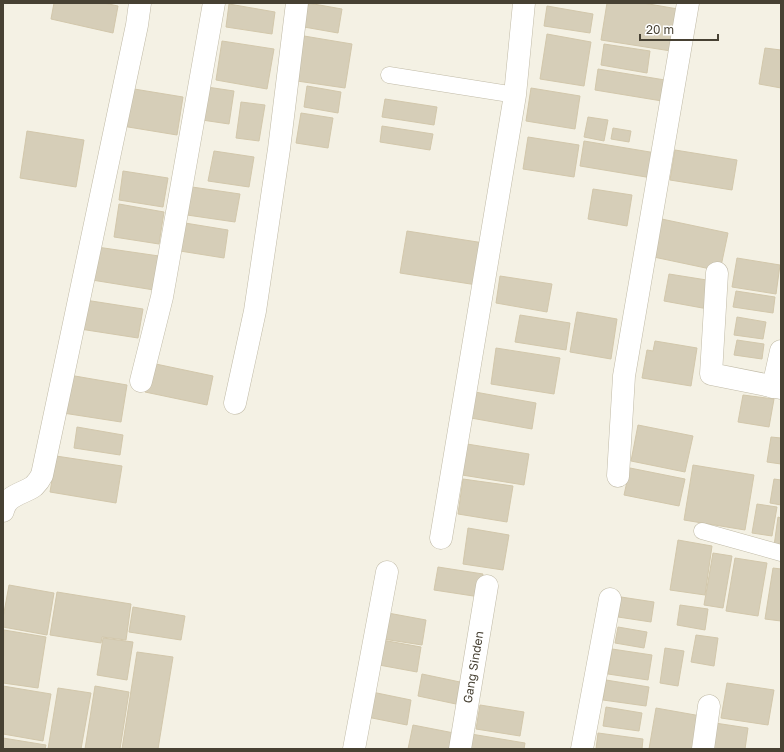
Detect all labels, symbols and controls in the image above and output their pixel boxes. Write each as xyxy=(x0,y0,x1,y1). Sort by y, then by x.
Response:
scale bar xyxy=(640,16,718,42)
text: 20 m xyxy=(646,22,674,37)
street label: Gang Sinden xyxy=(460,630,486,704)

